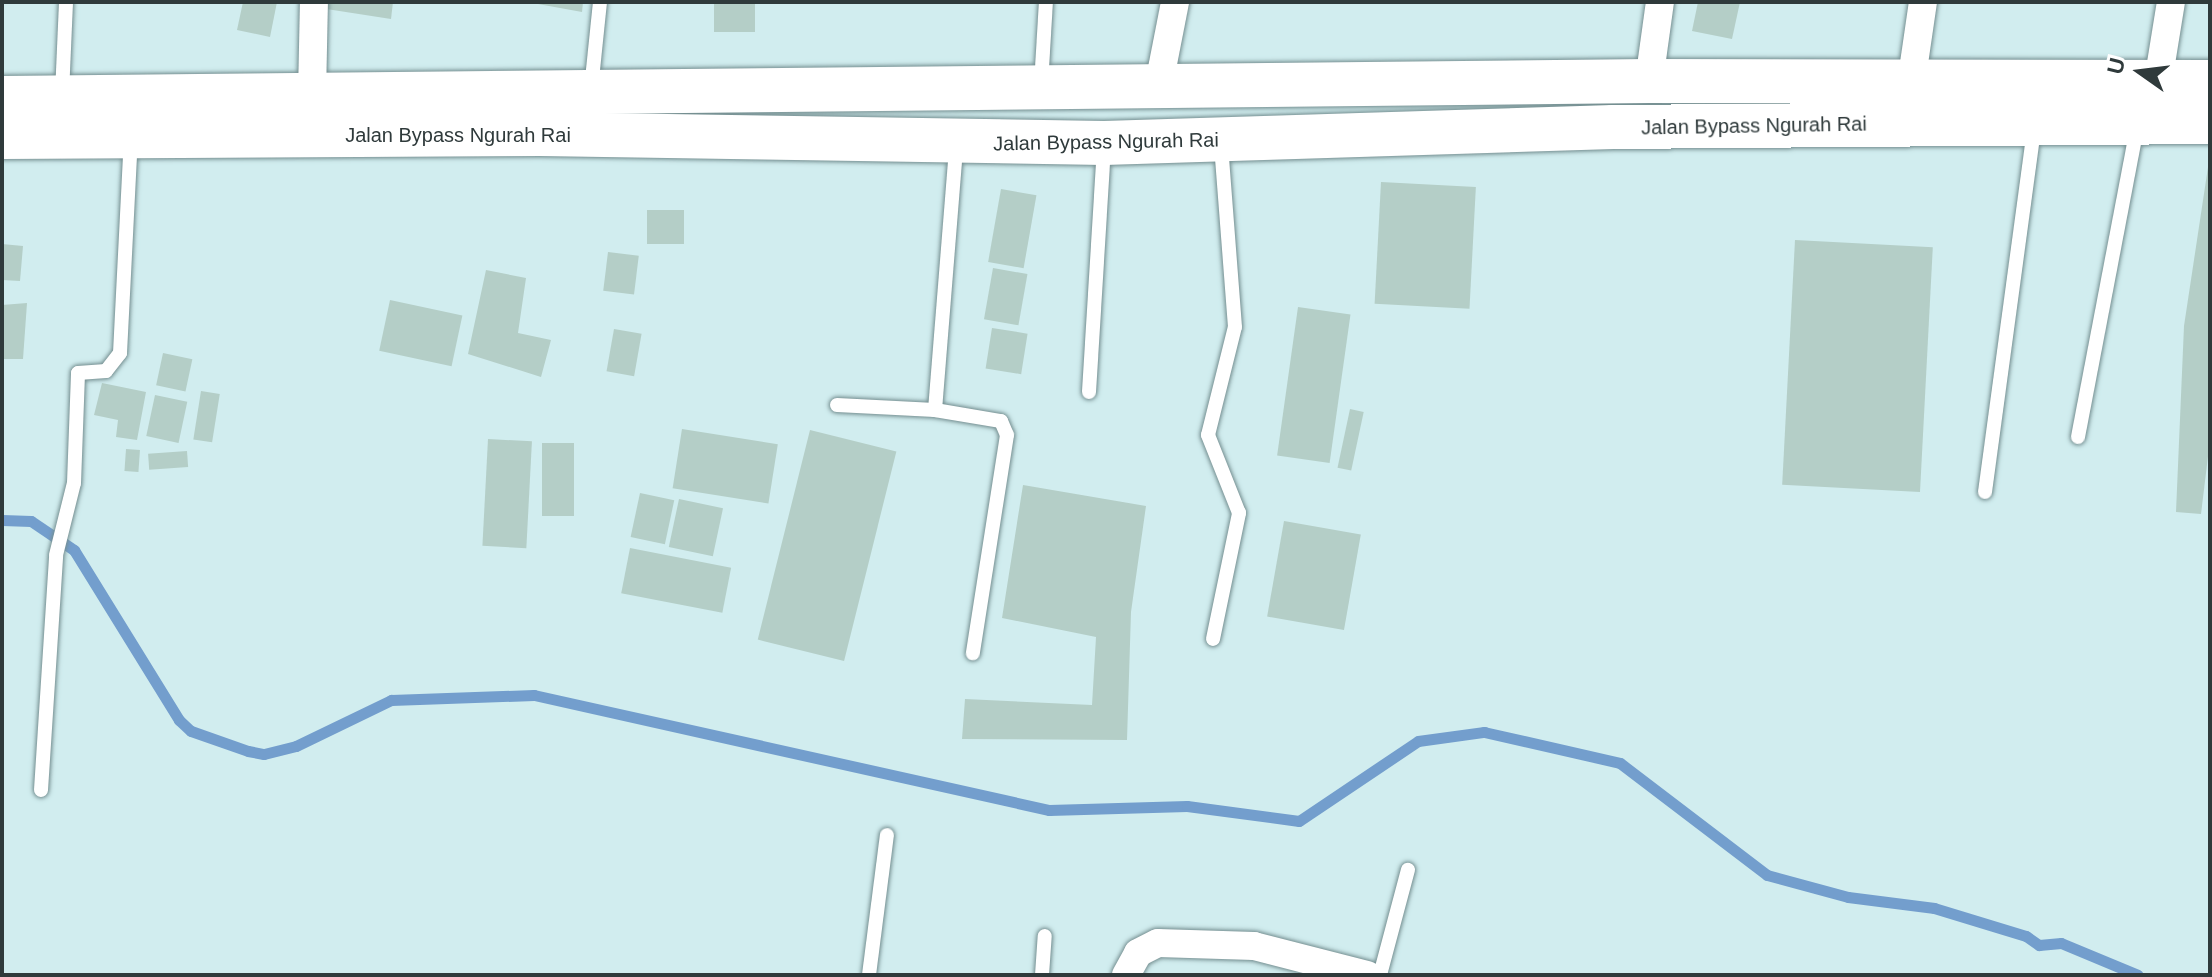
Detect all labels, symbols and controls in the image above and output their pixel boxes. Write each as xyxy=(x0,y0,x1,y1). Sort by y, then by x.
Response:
north arrow xyxy=(2100,32,2180,112)
text: U xyxy=(2102,55,2130,77)
street label: Jalan Bypass Ngurah Rai xyxy=(1641,112,1867,140)
street label: Jalan Bypass Ngurah Rai xyxy=(345,123,571,147)
street label: Jalan Bypass Ngurah Rai xyxy=(993,128,1219,156)

